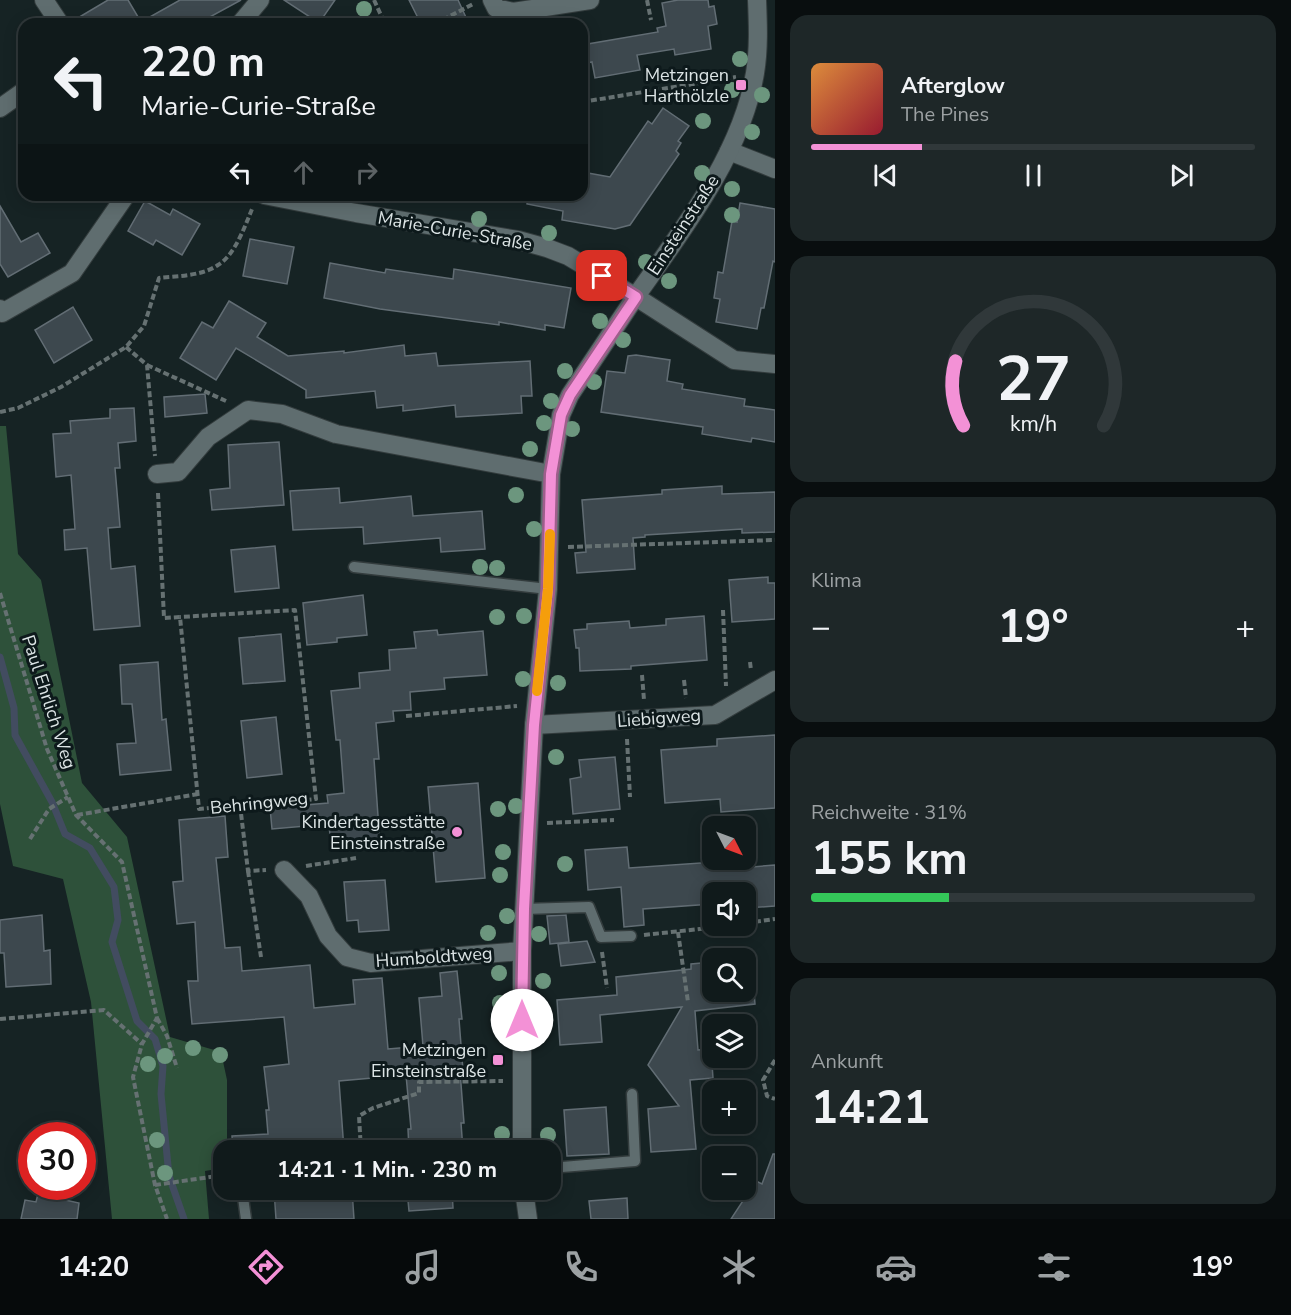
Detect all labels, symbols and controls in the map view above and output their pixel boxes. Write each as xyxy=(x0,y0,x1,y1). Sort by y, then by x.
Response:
text: 220 m xyxy=(141,34,265,91)
icon: left xyxy=(42,42,120,120)
place label: Metzingen Harthölzle xyxy=(644,63,729,108)
text: Afterglow xyxy=(901,71,1005,101)
marker: Metzingen Harthölzle xyxy=(734,78,748,92)
text: Marie-Curie-Straße xyxy=(141,88,376,125)
text: The Pines xyxy=(901,101,989,128)
icon: left xyxy=(224,156,257,189)
icon: ahead xyxy=(287,156,320,189)
icon: right xyxy=(350,156,383,189)
icon: previous xyxy=(869,159,902,192)
icon: pause xyxy=(1017,159,1050,192)
icon: next xyxy=(1165,159,1198,192)
street label: Einsteinstraße xyxy=(642,170,724,280)
street label: Marie-Curie-Straße xyxy=(376,206,534,256)
pin xyxy=(576,250,627,301)
icon: arrive xyxy=(585,259,618,292)
text: 27 xyxy=(996,337,1070,422)
text: km/h xyxy=(1009,409,1057,439)
text: Klima xyxy=(811,567,862,594)
text: 19° xyxy=(997,597,1069,658)
text: − xyxy=(811,605,831,650)
text: + xyxy=(1235,605,1255,650)
street label: Paul Ehrlich Weg xyxy=(16,632,82,772)
street label: Liebigweg xyxy=(616,703,702,733)
street label: Behringweg xyxy=(209,786,309,820)
text: Reichweite · 31% xyxy=(811,799,967,826)
place label: Kindertagesstätte Einsteinstraße xyxy=(301,810,445,855)
north arrow xyxy=(702,816,756,870)
map controls xyxy=(702,816,756,1200)
marker: Kindertagesstätte Einsteinstraße xyxy=(450,825,464,839)
text: 155 km xyxy=(811,829,968,890)
button: sound xyxy=(702,882,756,936)
street label: Humboldtweg xyxy=(375,941,493,973)
button: search xyxy=(702,948,756,1002)
position arrow xyxy=(490,988,554,1052)
button: layers xyxy=(702,1014,756,1068)
place label: Metzingen Einsteinstraße xyxy=(371,1038,486,1083)
text: Ankunft xyxy=(811,1048,883,1075)
marker: Metzingen Einsteinstraße xyxy=(491,1053,505,1067)
text: 14:21 xyxy=(811,1078,930,1139)
button: + xyxy=(702,1080,756,1134)
speed limit sign: 30 xyxy=(18,1122,96,1200)
button: − xyxy=(702,1146,756,1200)
text: 14:21 · 1 Min. · 230 m xyxy=(277,1155,497,1185)
icon: directions xyxy=(245,1246,287,1288)
icon: music xyxy=(402,1246,444,1288)
icon: phone xyxy=(560,1246,602,1288)
icon: climate xyxy=(718,1246,760,1288)
icon: car xyxy=(875,1246,917,1288)
icon: filters xyxy=(1033,1246,1075,1288)
text: 14:20 xyxy=(58,1249,129,1286)
text: 19° xyxy=(1190,1249,1233,1286)

